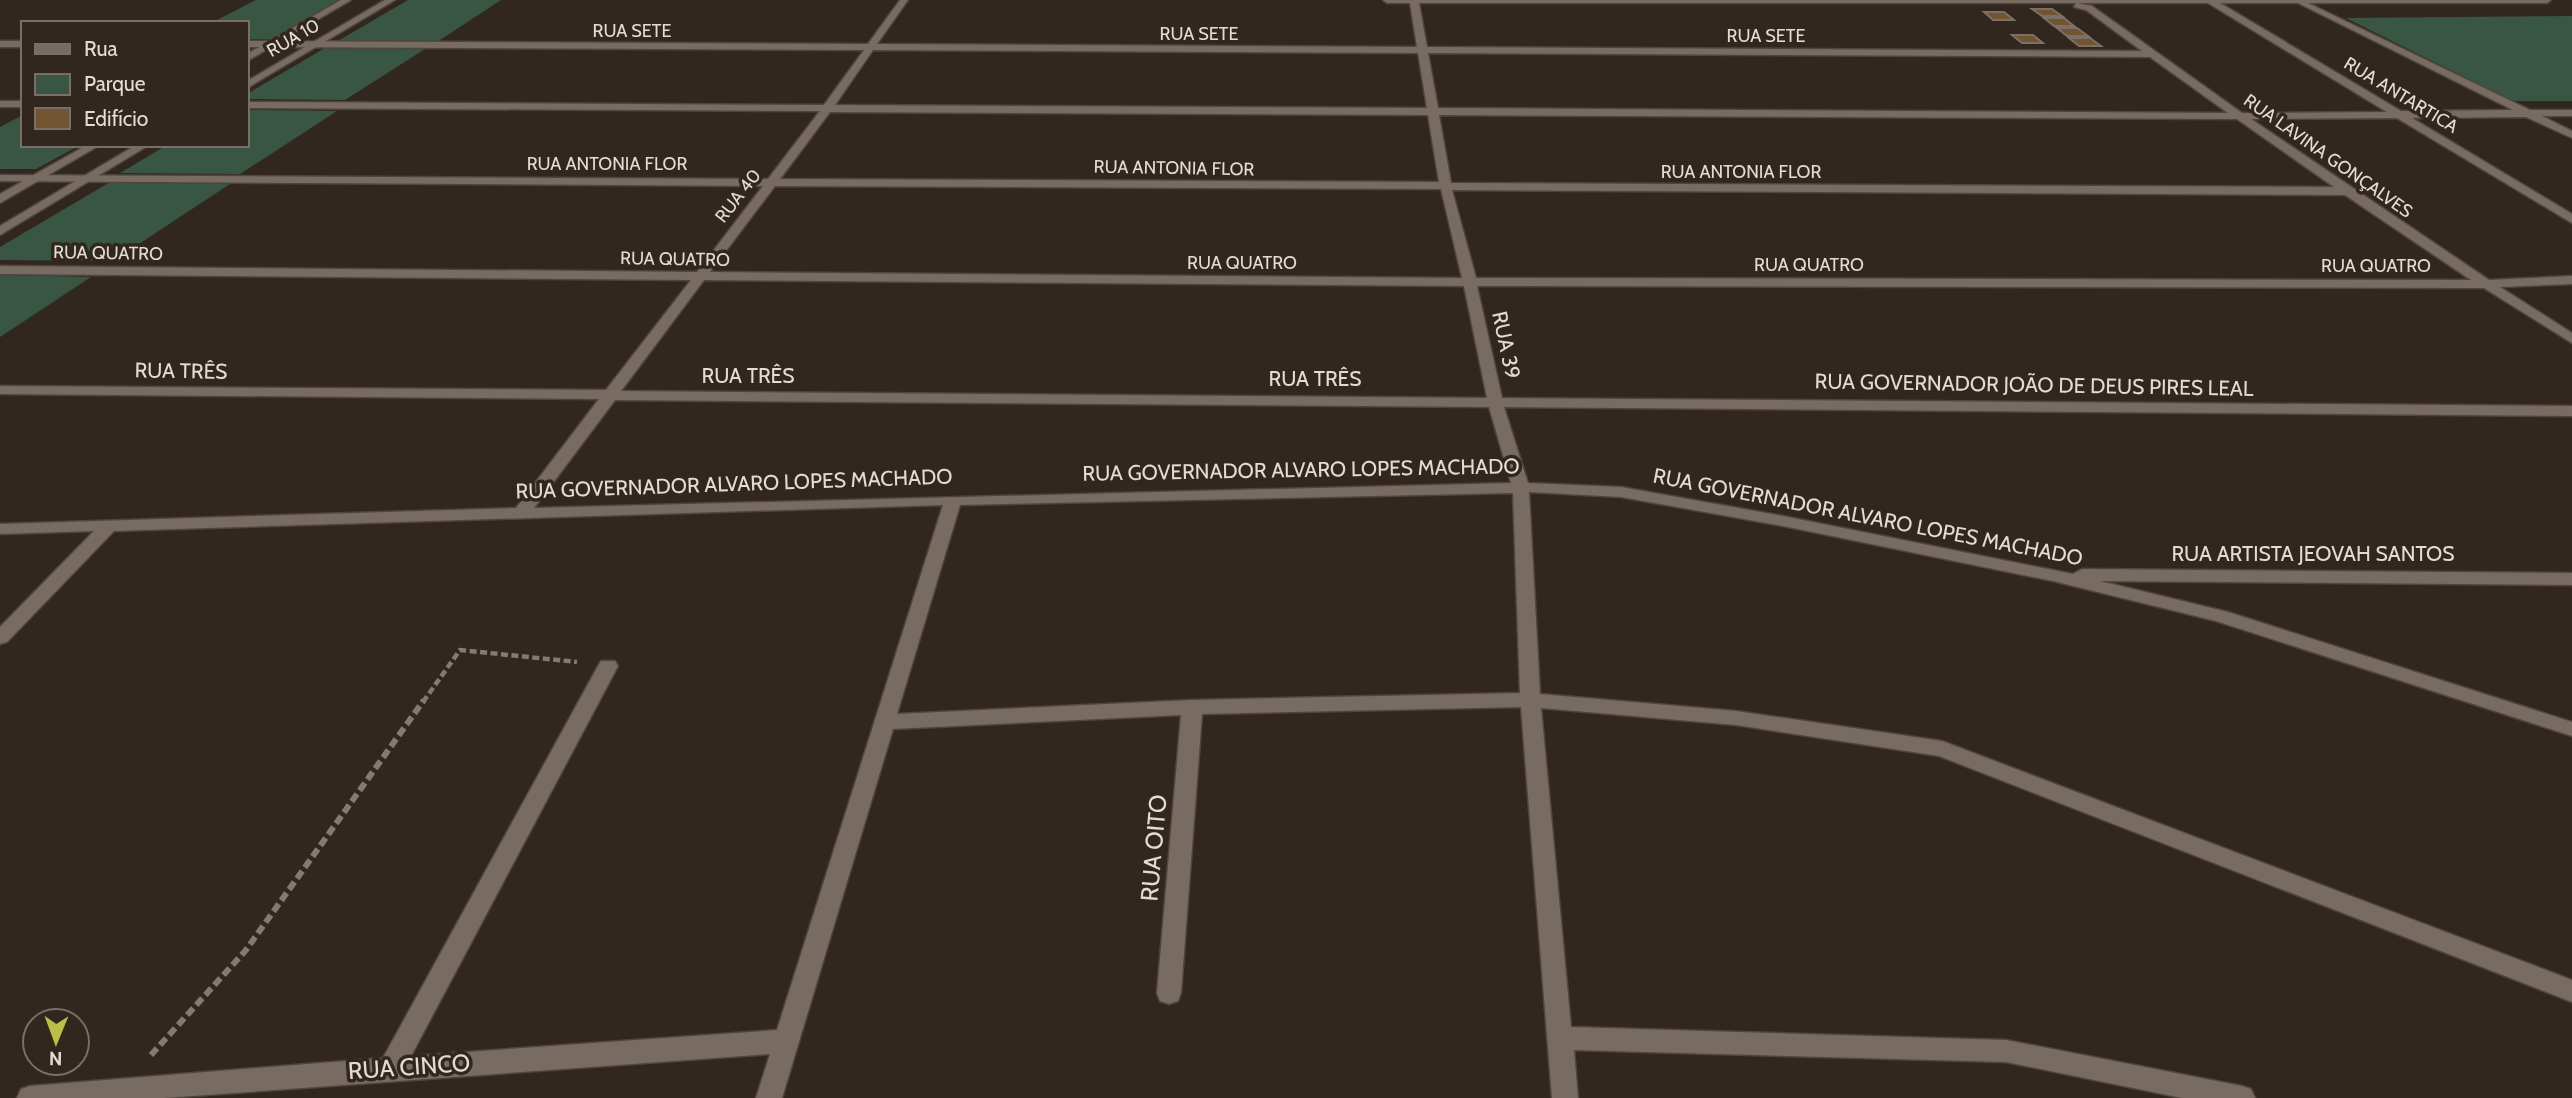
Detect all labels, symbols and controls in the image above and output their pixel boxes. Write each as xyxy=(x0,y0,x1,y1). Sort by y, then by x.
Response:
street label: RUA 10 xyxy=(263,14,323,62)
street label: RUA SETE xyxy=(593,20,671,42)
legend xyxy=(21,21,248,147)
street label: RUA SETE xyxy=(1160,23,1238,45)
street label: RUA SETE xyxy=(1727,25,1805,47)
text: Rua xyxy=(84,36,118,61)
street label: RUA ANTARTICA xyxy=(2340,52,2462,138)
text: Parque xyxy=(84,71,146,96)
street label: RUA LAVINA GONÇALVES xyxy=(2239,89,2417,223)
text: Edifício xyxy=(84,106,148,131)
street label: RUA ANTONIA FLOR xyxy=(527,153,687,175)
street label: RUA ANTONIA FLOR xyxy=(1093,156,1255,180)
street label: RUA ANTONIA FLOR xyxy=(1661,161,1821,183)
street label: RUA 40 xyxy=(710,165,766,227)
street label: RUA QUATRO xyxy=(53,241,163,265)
street label: RUA QUATRO xyxy=(620,247,730,271)
street label: RUA QUATRO xyxy=(1187,252,1297,274)
street label: RUA QUATRO xyxy=(1754,254,1864,276)
street label: RUA QUATRO xyxy=(2321,255,2431,277)
street label: RUA 39 xyxy=(1487,309,1526,381)
street label: RUA TRÊS xyxy=(134,357,228,384)
street label: RUA TRÊS xyxy=(702,363,794,388)
street label: RUA TRÊS xyxy=(1269,366,1361,391)
street label: RUA GOVERNADOR JOÃO DE DEUS PIRES LEAL xyxy=(1814,367,2254,401)
street label: RUA GOVERNADOR ALVARO LOPES MACHADO xyxy=(1082,453,1520,486)
street label: RUA GOVERNADOR ALVARO LOPES MACHADO xyxy=(515,463,953,504)
street label: RUA GOVERNADOR ALVARO LOPES MACHADO xyxy=(1651,463,2085,570)
street label: RUA ARTISTA JEOVAH SANTOS xyxy=(2171,541,2455,566)
street label: RUA OITO xyxy=(1134,793,1173,902)
north arrow xyxy=(21,1007,91,1077)
text: N xyxy=(49,1047,63,1070)
street label: RUA CINCO xyxy=(347,1048,471,1085)

